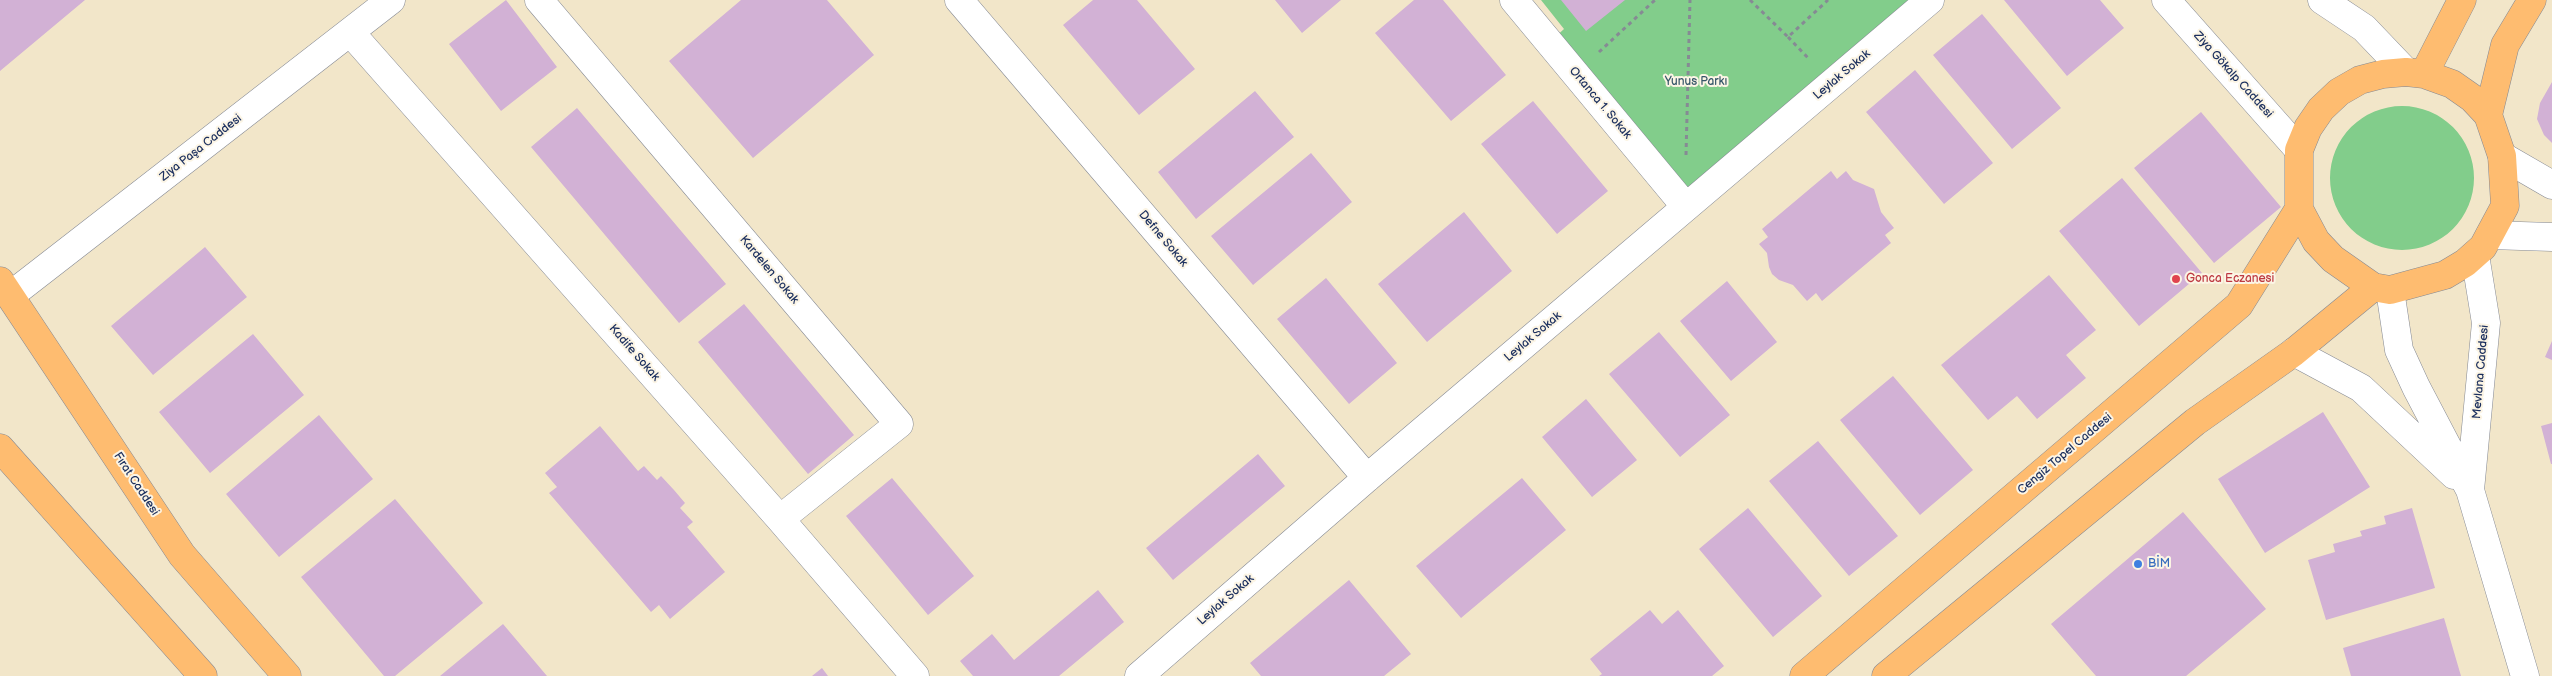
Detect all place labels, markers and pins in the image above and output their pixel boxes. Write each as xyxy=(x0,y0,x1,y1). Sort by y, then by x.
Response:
place label: Gonca Eczanesi xyxy=(2186,272,2274,286)
marker: Gonca Eczanesi xyxy=(2170,273,2182,285)
place label: BİM xyxy=(2148,557,2170,571)
marker: BİM xyxy=(2132,558,2144,570)

